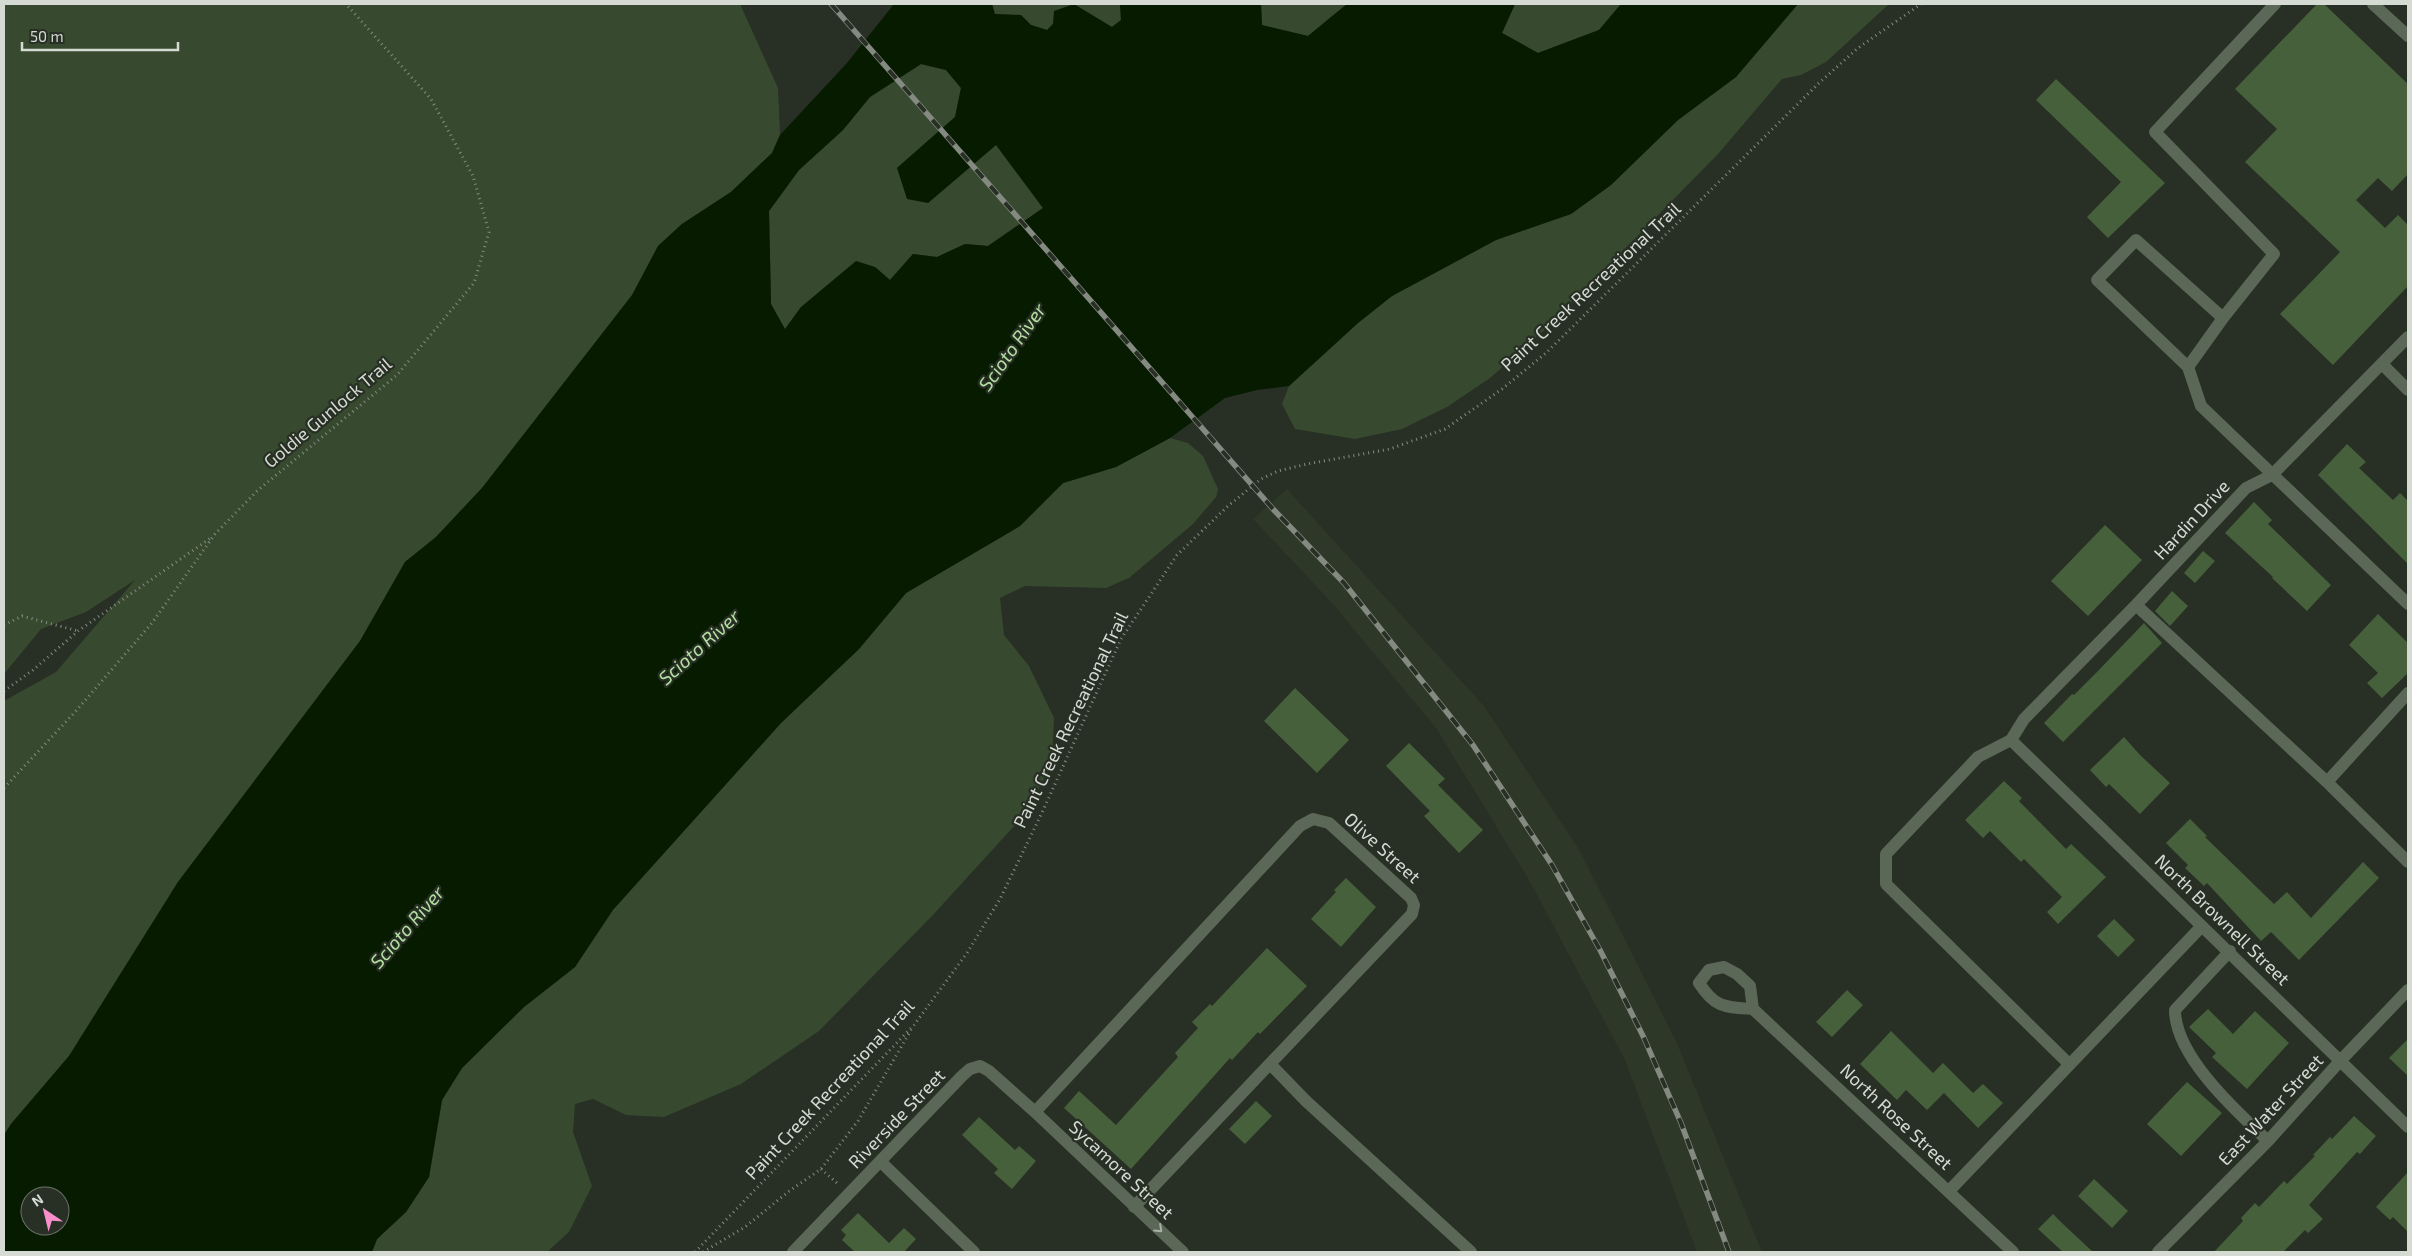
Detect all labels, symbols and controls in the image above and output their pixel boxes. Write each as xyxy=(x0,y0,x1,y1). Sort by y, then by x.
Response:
scale bar xyxy=(22,20,179,52)
text: 50 m xyxy=(30,27,64,45)
street label: Paint Creek Recreational Trail xyxy=(1496,197,1685,375)
water label: Scioto River xyxy=(973,298,1050,395)
street label: Goldie Gunlock Trail xyxy=(259,352,396,472)
street label: Hardin Drive xyxy=(2149,475,2234,564)
water label: Scioto River xyxy=(653,604,744,689)
street label: Paint Creek Recreational Trail xyxy=(1008,607,1132,831)
street label: Olive Street xyxy=(1340,807,1425,887)
street label: North Brownell Street xyxy=(2151,849,2295,989)
water label: Scioto River xyxy=(365,880,449,973)
street label: Paint Creek Recreational Trail xyxy=(740,994,919,1184)
street label: East Water Street xyxy=(2213,1049,2327,1169)
street label: North Rose Street xyxy=(1836,1059,1958,1174)
street label: Riverside Street xyxy=(843,1064,949,1173)
street label: Sycamore Street xyxy=(1065,1115,1179,1223)
north arrow xyxy=(20,1186,70,1236)
text: N xyxy=(28,1190,46,1210)
one-way arrow xyxy=(1153,1223,1162,1232)

